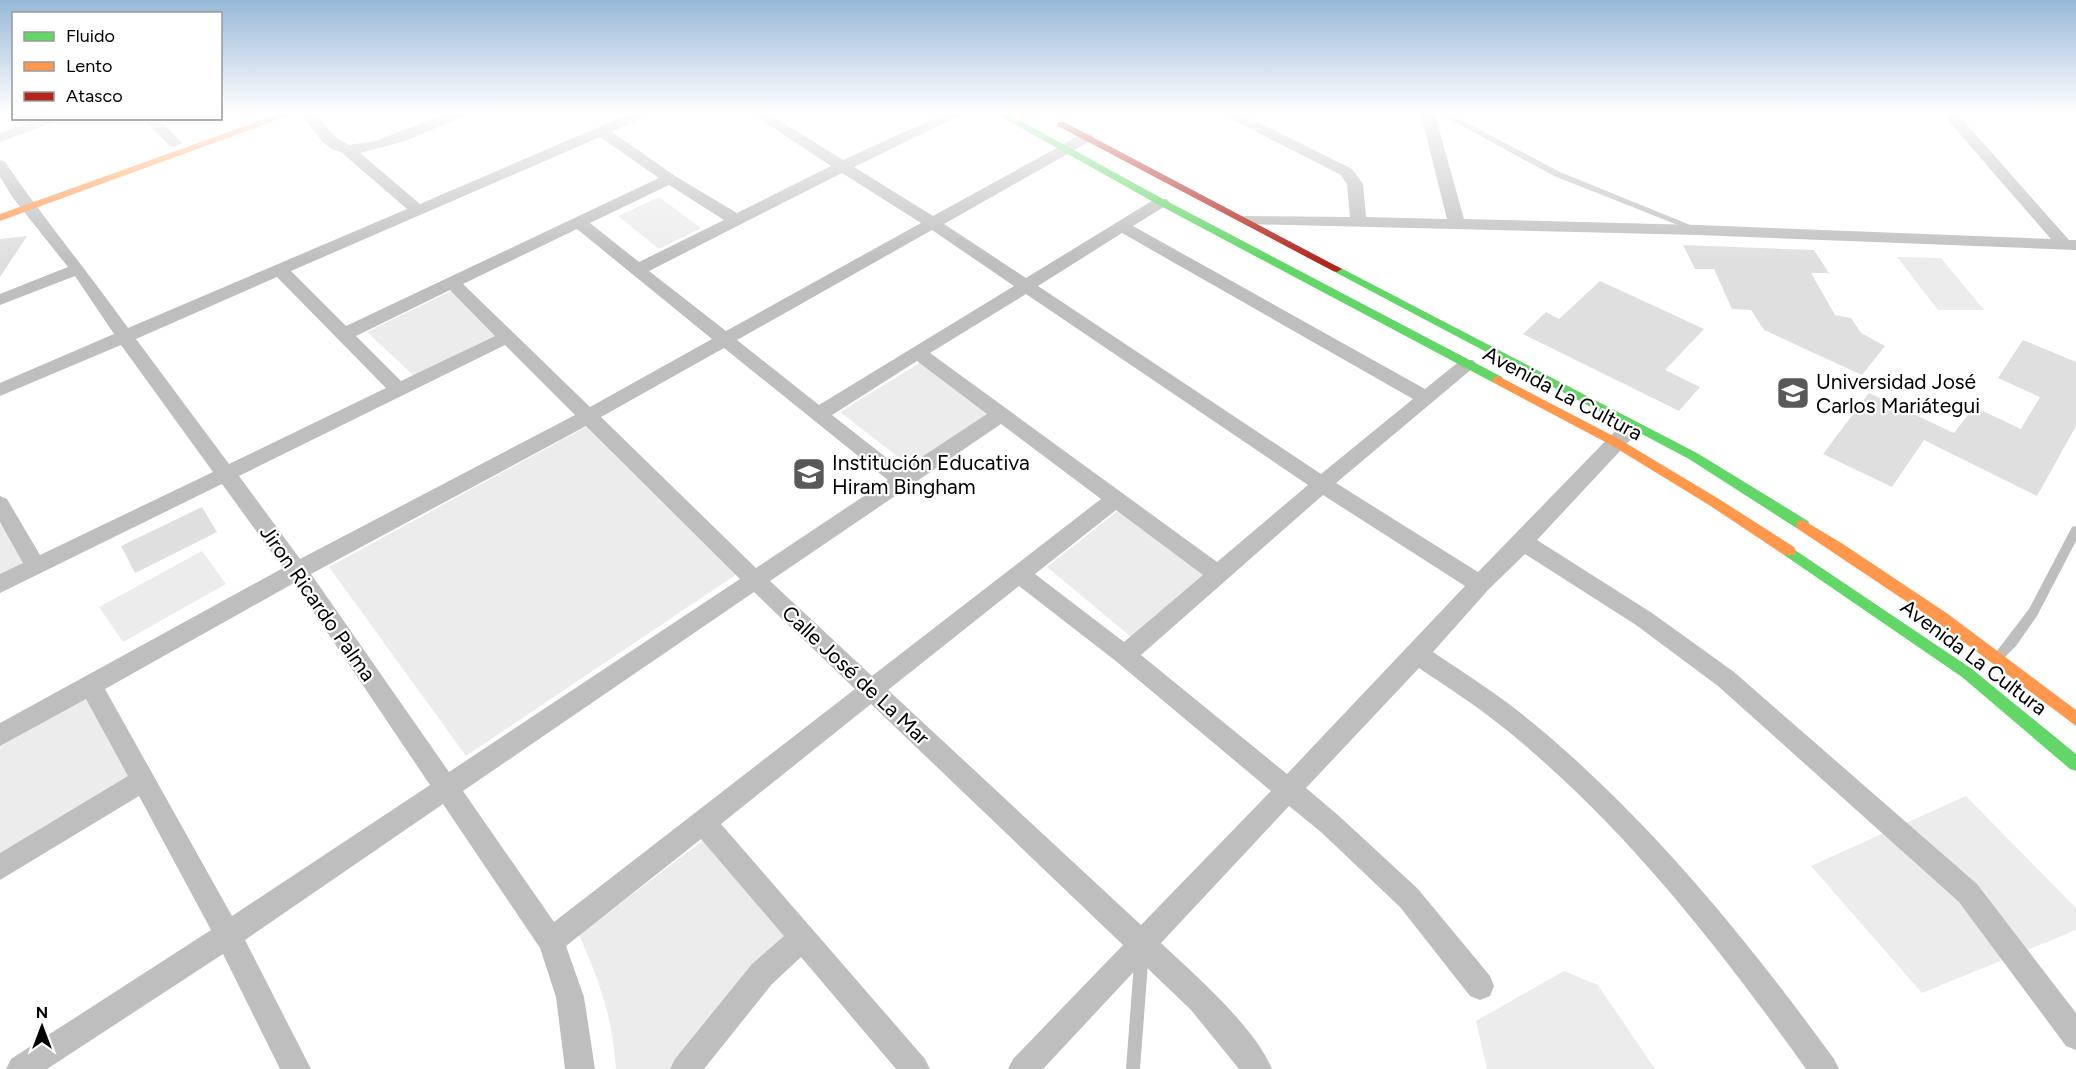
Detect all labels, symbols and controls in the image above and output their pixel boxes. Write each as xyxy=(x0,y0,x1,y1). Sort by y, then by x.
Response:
legend xyxy=(12,12,222,120)
text: Fluido xyxy=(66,25,115,47)
text: Lento xyxy=(66,55,112,77)
text: Atasco xyxy=(66,85,123,107)
street label: Avenida La Cultura xyxy=(1479,340,1647,446)
place label: Universidad José Carlos Mariátegui xyxy=(1816,369,1980,418)
school or university icon: Universidad José Carlos Mariátegui xyxy=(1775,375,1811,411)
place label: Institución Educativa Hiram Bingham xyxy=(832,450,1030,499)
school or university icon: Institución Educativa Hiram Bingham xyxy=(791,456,827,492)
street label: Jiron Ricardo Palma xyxy=(255,520,381,686)
street label: Avenida La Cultura xyxy=(1896,594,2052,720)
street label: Calle José de La Mar xyxy=(777,600,935,750)
north arrow xyxy=(12,997,72,1057)
text: N xyxy=(36,1003,48,1022)

